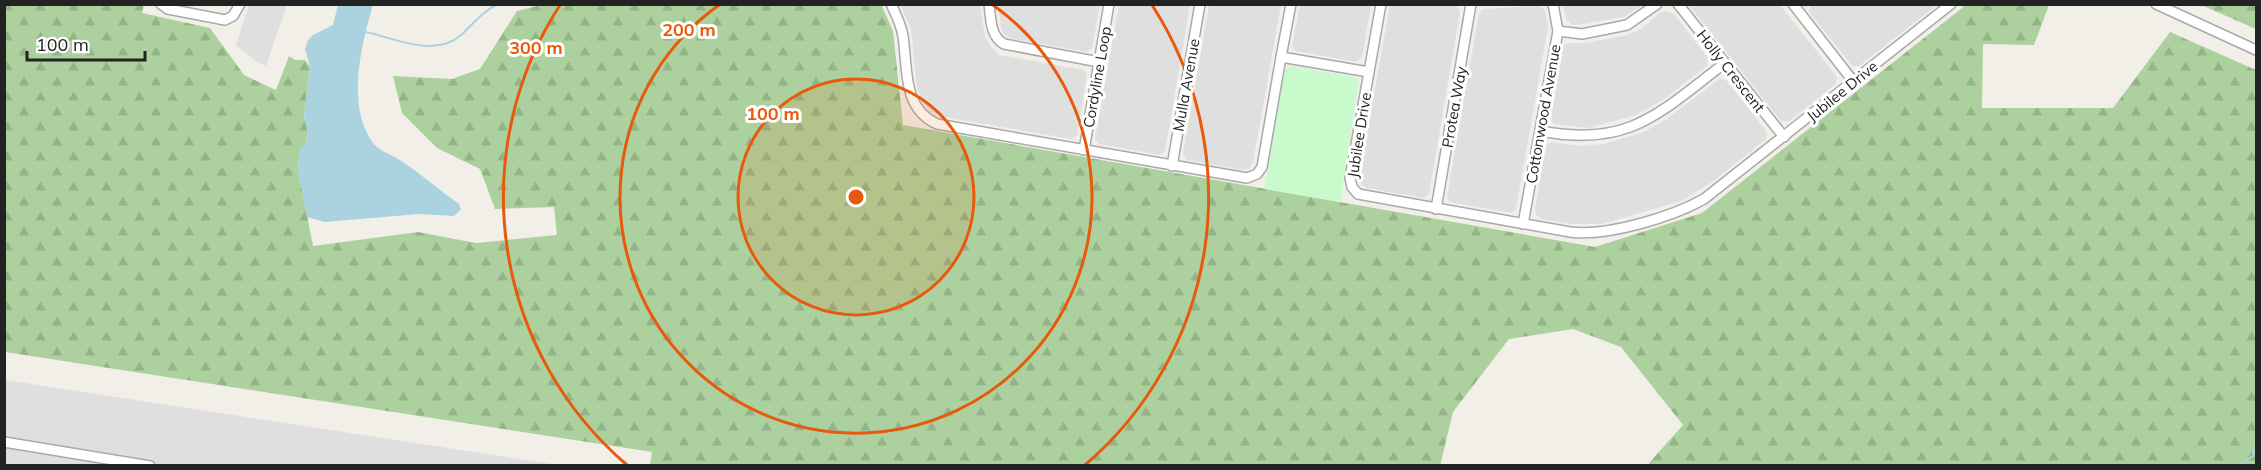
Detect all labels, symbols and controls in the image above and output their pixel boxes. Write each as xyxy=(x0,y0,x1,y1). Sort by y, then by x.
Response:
text: 200 m xyxy=(662,18,716,41)
scale bar xyxy=(27,24,146,62)
street label: Cordyline Loop xyxy=(1079,25,1115,129)
street label: Holly Crescent xyxy=(1693,26,1769,116)
text: 100 m xyxy=(36,33,89,56)
text: 300 m xyxy=(509,36,563,59)
street label: Mulla Avenue xyxy=(1168,37,1204,133)
street label: Cottonwood Avenue xyxy=(1521,43,1565,185)
street label: Jubilee Drive xyxy=(1803,56,1881,126)
street label: Protea Way xyxy=(1437,65,1471,149)
street label: Jubilee Drive xyxy=(1343,91,1375,179)
text: 100 m xyxy=(746,102,800,125)
centre of rings xyxy=(846,187,866,207)

